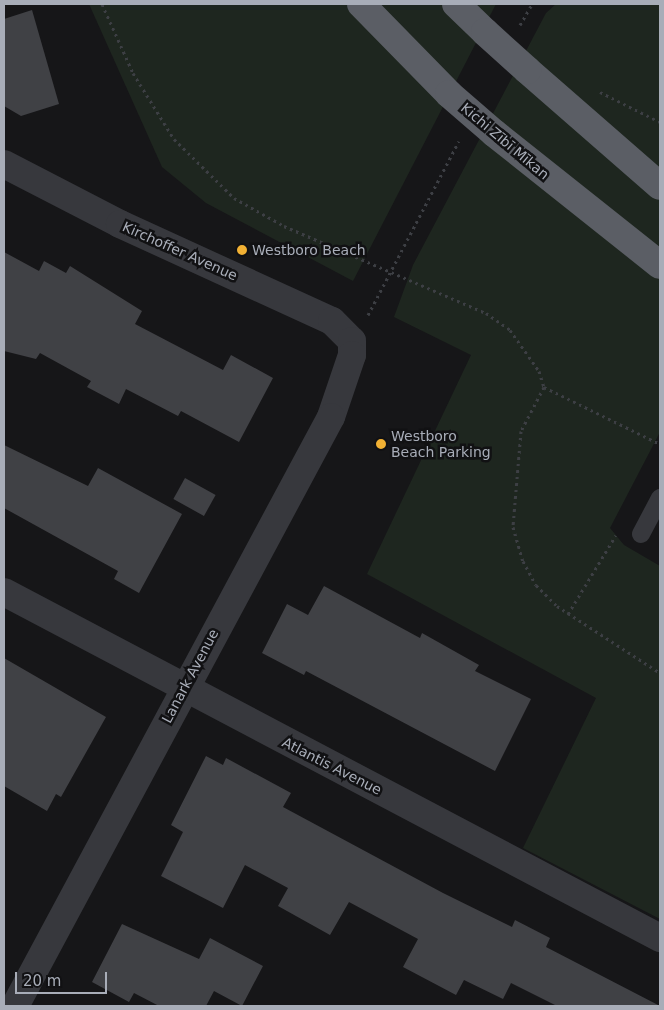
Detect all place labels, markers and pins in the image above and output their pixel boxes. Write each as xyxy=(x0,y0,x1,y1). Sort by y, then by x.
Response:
place label: Westboro Beach xyxy=(252,242,366,258)
marker: Westboro Beach xyxy=(236,244,248,256)
place label: Westboro Beach Parking xyxy=(391,428,491,461)
marker: Westboro Beach Parking xyxy=(375,438,387,450)

